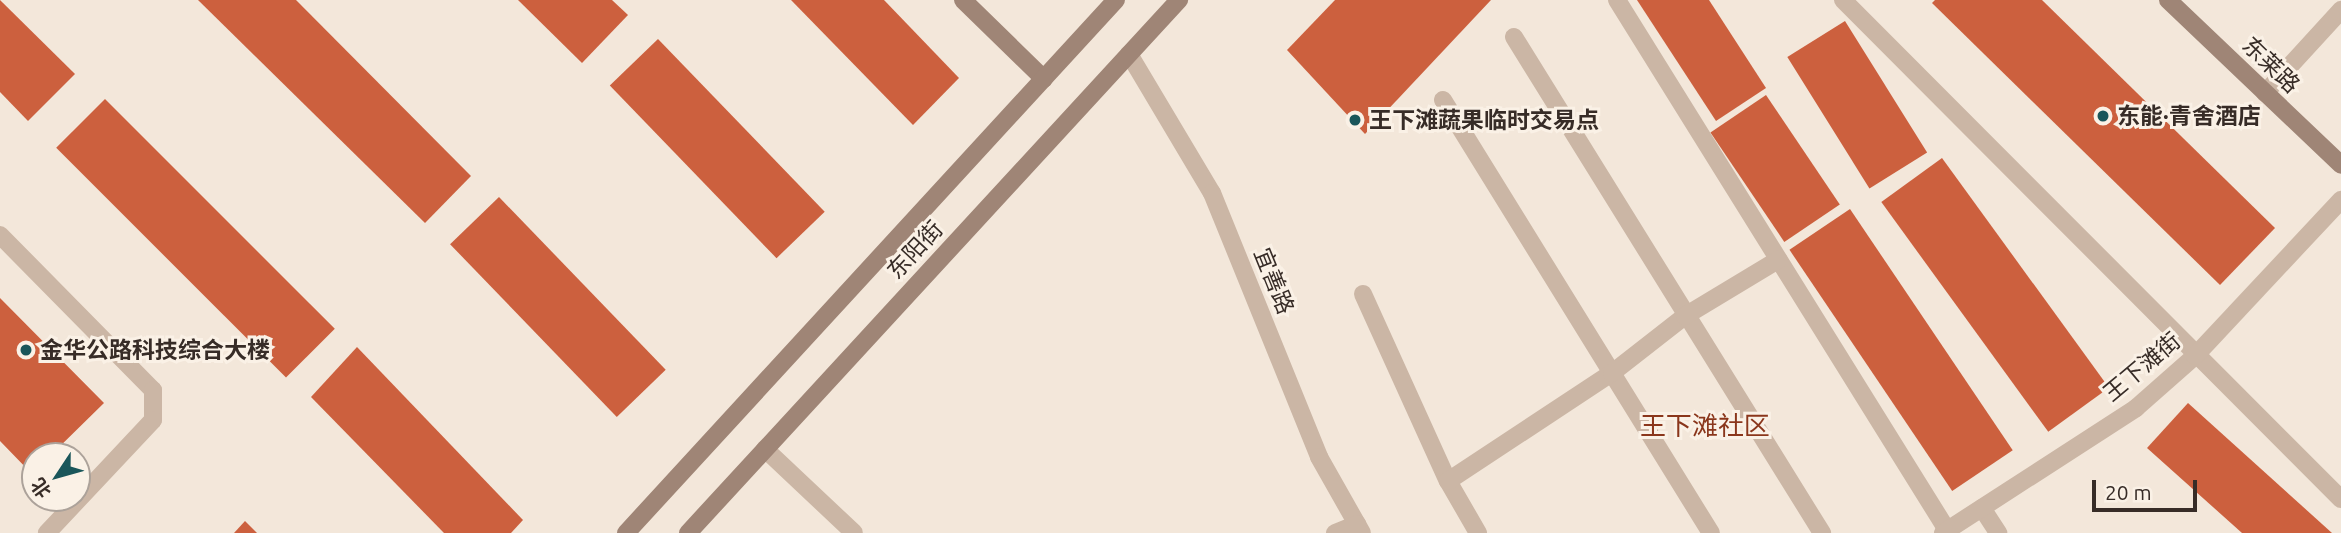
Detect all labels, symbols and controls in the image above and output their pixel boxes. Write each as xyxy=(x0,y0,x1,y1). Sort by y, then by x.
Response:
street label: 东莱路 xyxy=(2237,31,2305,99)
place label: 东能·青舍酒店 xyxy=(2117,102,2261,130)
place label: 王下滩蔬果临时交易点 xyxy=(1369,106,1599,134)
marker: 东能·青舍酒店 xyxy=(2095,108,2111,124)
marker: 王下滩蔬果临时交易点 xyxy=(1347,112,1363,128)
street label: 东阳街 xyxy=(881,215,949,285)
street label: 宜善路 xyxy=(1248,244,1300,318)
street label: 王下滩街 xyxy=(2098,327,2186,407)
place label: 金华公路科技综合大楼 xyxy=(40,336,270,364)
marker: 金华公路科技综合大楼 xyxy=(18,342,34,358)
district label: 王下滩社区 xyxy=(1640,410,1770,442)
north arrow xyxy=(21,442,91,512)
scale bar xyxy=(2096,466,2201,510)
text: 北 xyxy=(26,474,55,502)
text: 20 m xyxy=(2105,480,2152,504)

